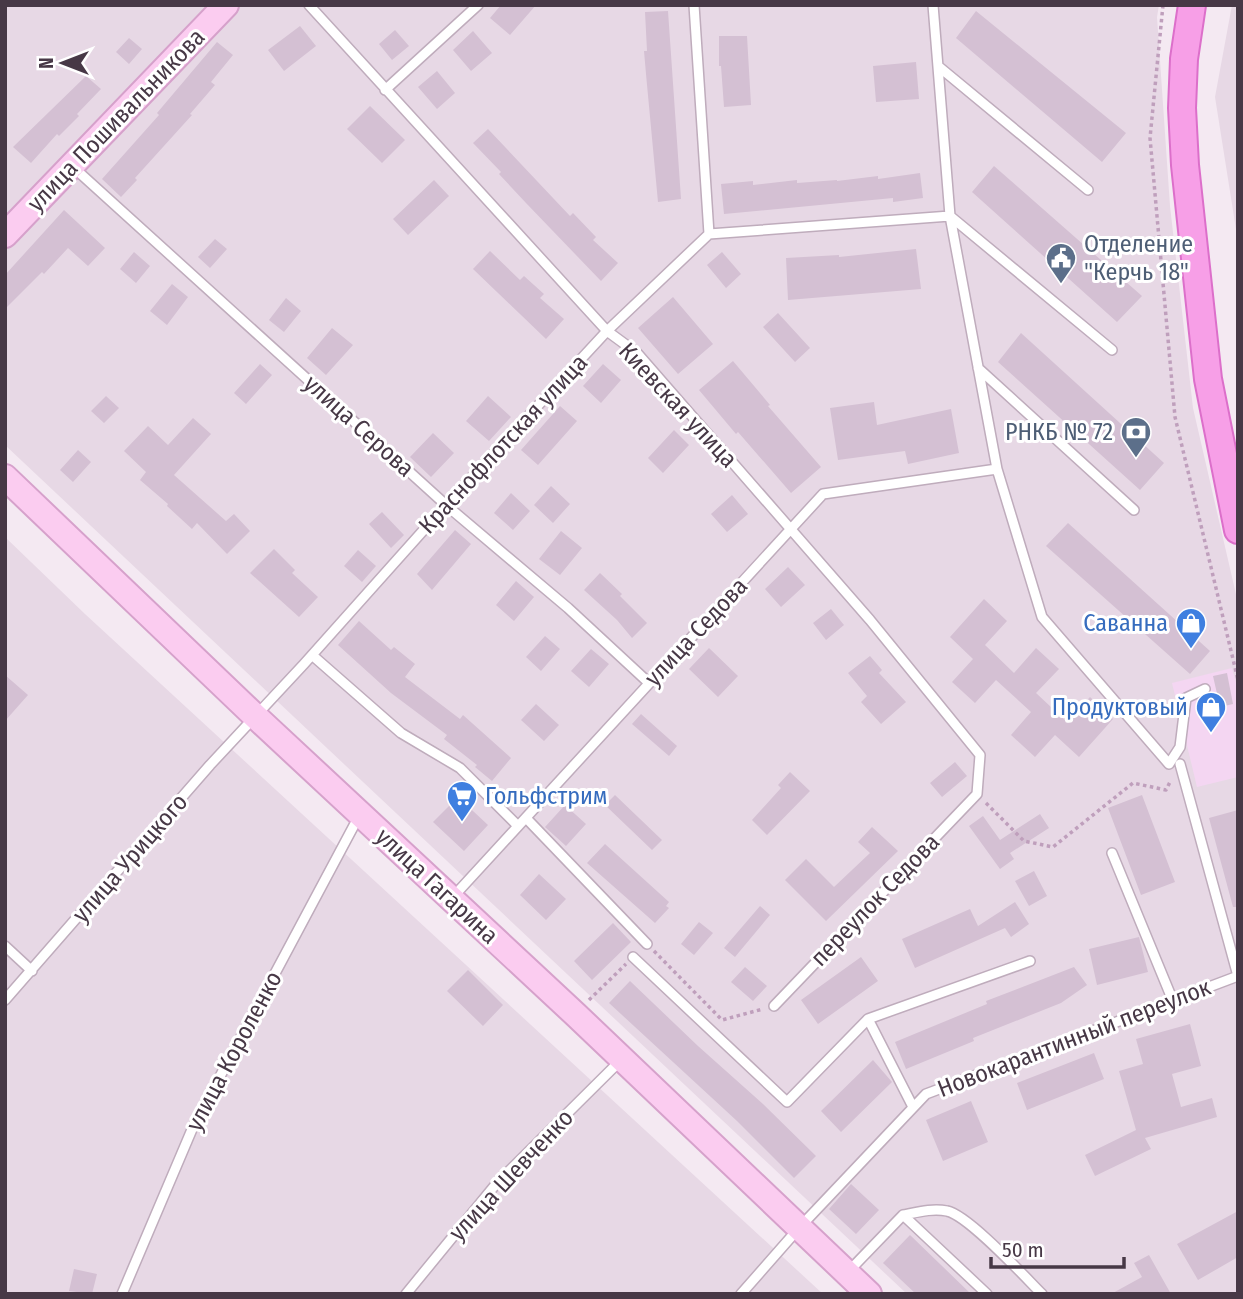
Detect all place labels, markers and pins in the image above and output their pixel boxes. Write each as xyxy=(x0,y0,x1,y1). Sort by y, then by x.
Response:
place label: Отделение "Керчь 18" xyxy=(1084,230,1193,286)
public building icon: Отделение "Керчь 18" xyxy=(1044,241,1078,285)
bank icon: РНКБ № 72 xyxy=(1119,415,1153,459)
place label: РНКБ № 72 xyxy=(1005,418,1113,446)
shop icon: Саванна xyxy=(1174,606,1208,650)
place label: Саванна xyxy=(1083,609,1168,637)
shop icon: Продуктовый xyxy=(1194,690,1228,734)
place label: Продуктовый xyxy=(1052,693,1188,721)
supermarket icon: Гольфстрим xyxy=(445,779,479,823)
place label: Гольфстрим xyxy=(485,782,607,810)

